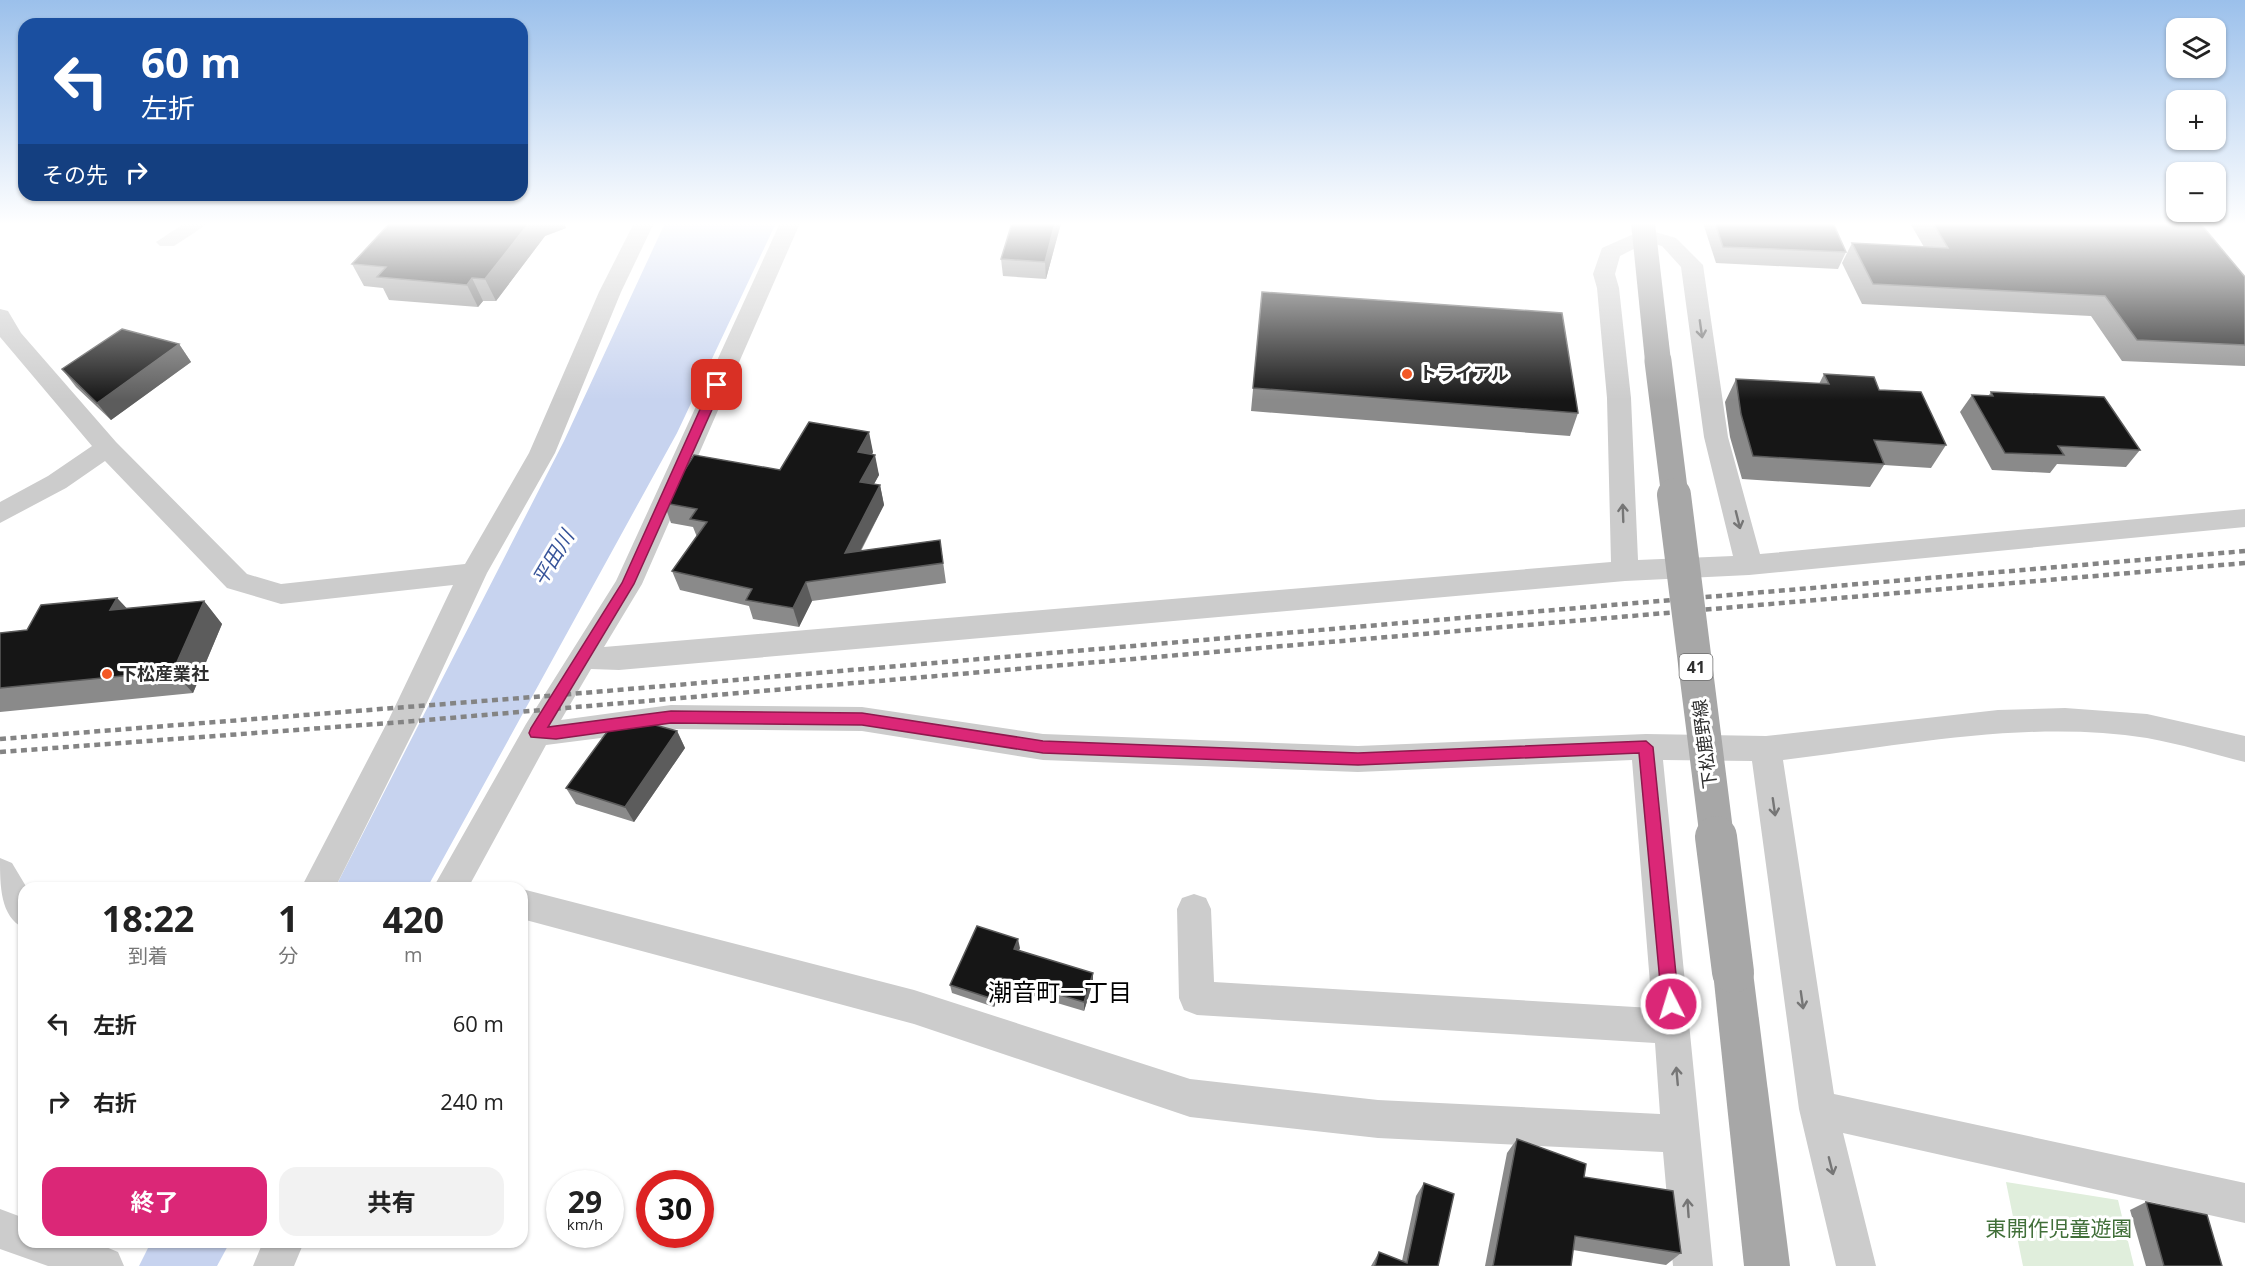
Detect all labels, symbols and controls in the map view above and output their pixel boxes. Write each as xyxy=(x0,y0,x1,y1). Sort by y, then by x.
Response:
map controls xyxy=(2166,18,2226,222)
button: layers xyxy=(2166,18,2226,78)
text: 60 m xyxy=(141,33,241,90)
icon: left xyxy=(42,42,120,120)
text: 左折 xyxy=(141,89,195,126)
button: + xyxy=(2166,90,2226,150)
icon: right xyxy=(120,156,153,189)
text: その先 xyxy=(42,159,108,189)
button: − xyxy=(2166,162,2226,222)
one-way arrow xyxy=(1695,318,1706,338)
pin xyxy=(691,359,742,410)
place label: トライアル xyxy=(1419,361,1509,385)
marker: トライアル xyxy=(1400,367,1414,381)
icon: arrive xyxy=(700,368,733,401)
one-way arrow xyxy=(1618,503,1629,523)
one-way arrow xyxy=(1732,510,1744,529)
water label: 平田川 xyxy=(526,523,581,590)
road number: 41 xyxy=(1680,654,1712,680)
place label: 下松産業社 xyxy=(119,661,209,685)
marker: 下松産業社 xyxy=(100,667,114,681)
street label: 下松鹿野線 xyxy=(1687,698,1721,790)
one-way arrow xyxy=(1769,796,1780,816)
text: 18:22 xyxy=(102,894,194,943)
text: 1 xyxy=(278,894,299,943)
text: 420 xyxy=(382,895,444,944)
text: m xyxy=(404,941,423,968)
text: 到着 xyxy=(128,942,168,969)
text: 分 xyxy=(278,942,298,969)
position arrow xyxy=(1639,972,1703,1036)
district label: 潮音町一丁目 xyxy=(988,975,1132,1008)
one-way arrow xyxy=(1796,990,1807,1009)
icon: left xyxy=(42,1007,75,1040)
text: 60 m xyxy=(453,1008,504,1038)
text: 左折 xyxy=(93,1009,137,1039)
one-way arrow xyxy=(1671,1066,1682,1086)
icon: right xyxy=(42,1085,75,1118)
text: 240 m xyxy=(440,1086,504,1116)
text: 右折 xyxy=(93,1087,137,1117)
one-way arrow xyxy=(1826,1156,1838,1175)
button: 終了 xyxy=(42,1167,267,1236)
button: 共有 xyxy=(279,1167,504,1236)
speed limit sign: 30 xyxy=(636,1170,714,1248)
text: 29 xyxy=(568,1181,602,1222)
one-way arrow xyxy=(1683,1198,1694,1218)
text: km/h xyxy=(567,1214,603,1234)
park label: 東開作児童遊園 xyxy=(1986,1214,2133,1242)

